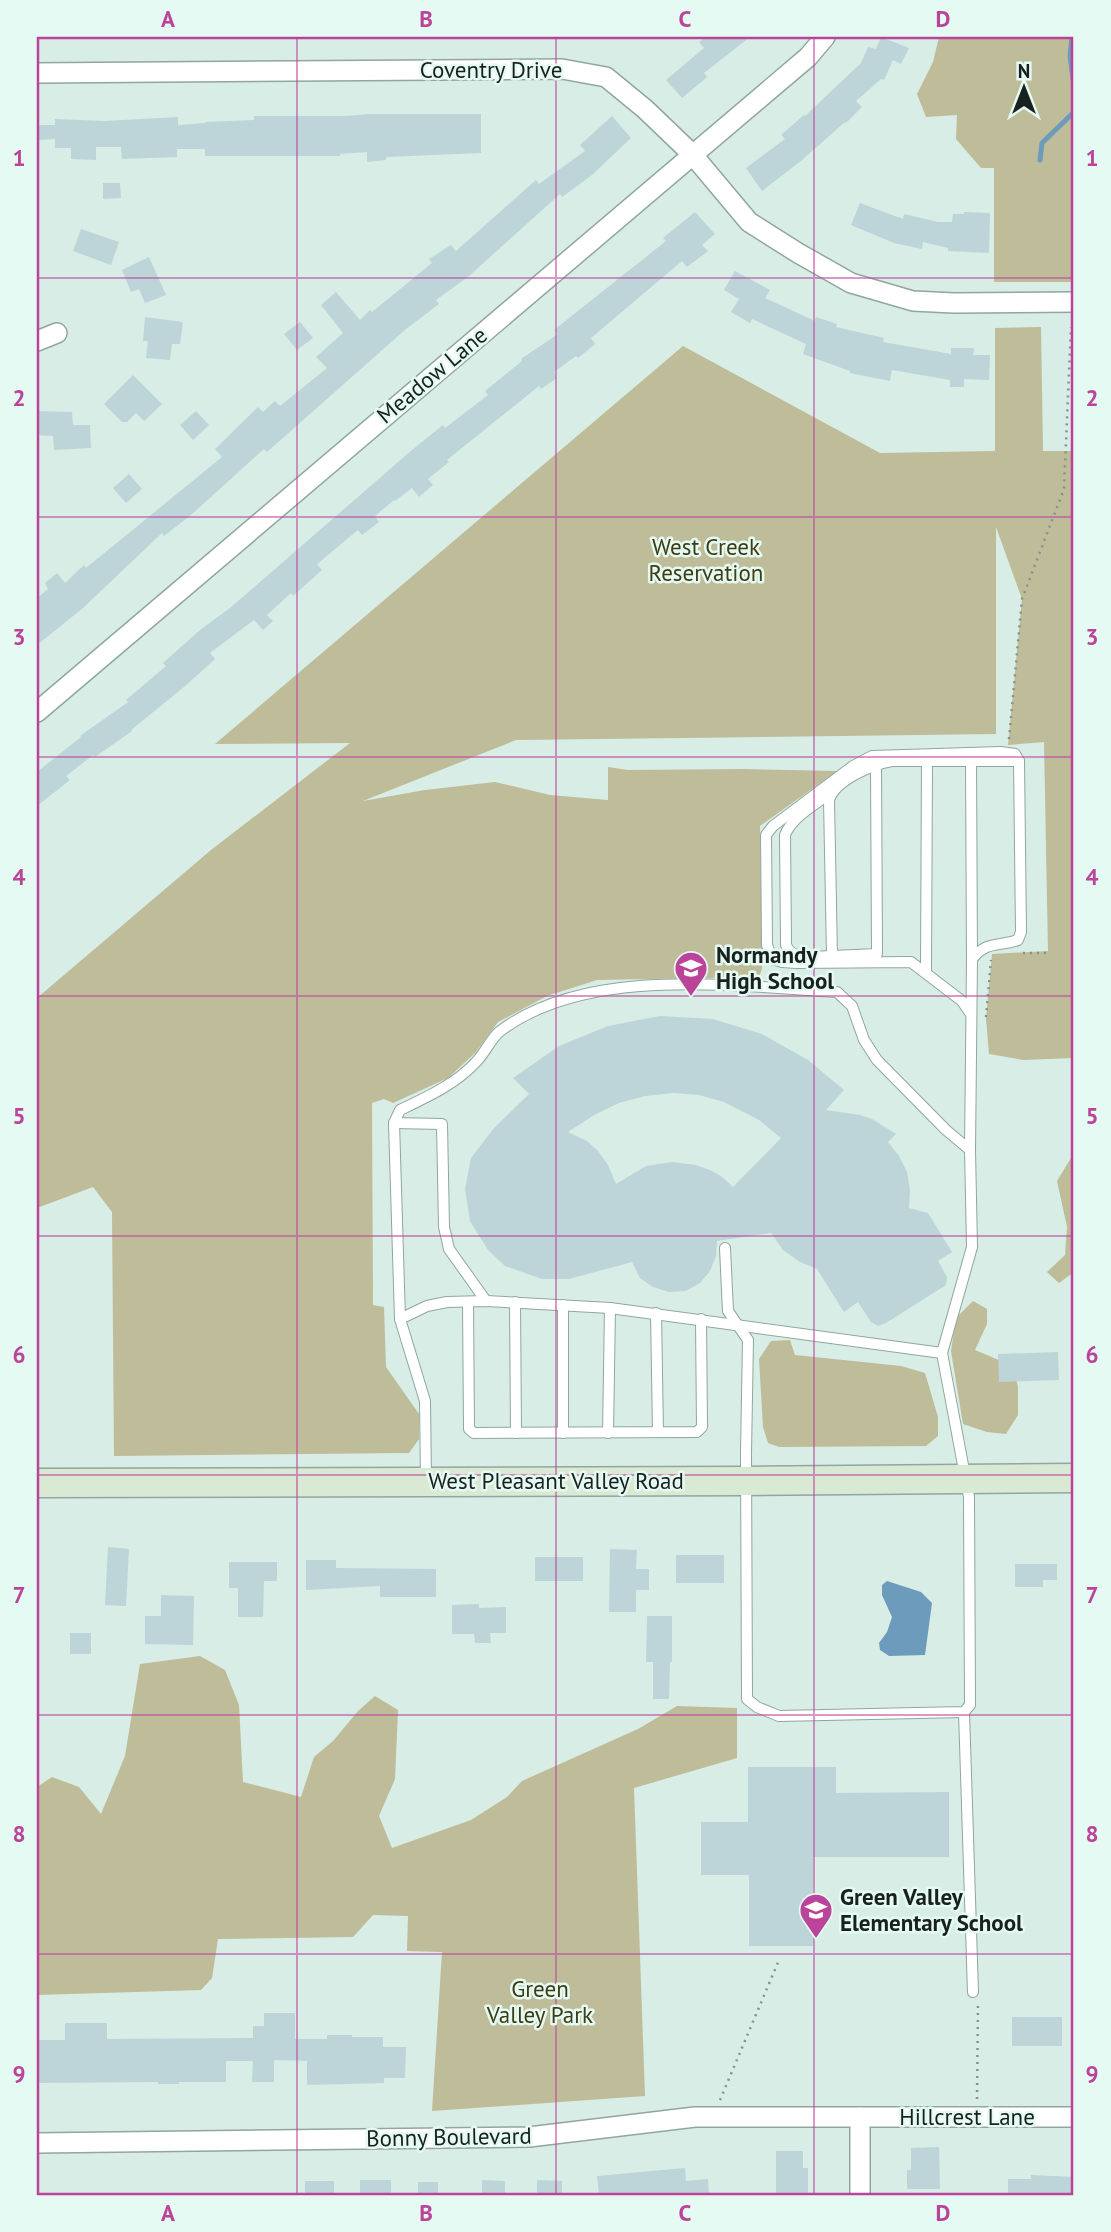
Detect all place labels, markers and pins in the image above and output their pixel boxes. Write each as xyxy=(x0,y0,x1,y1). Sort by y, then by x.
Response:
place label: Normandy High School xyxy=(716,940,834,995)
school or university icon: Normandy High School xyxy=(672,949,710,998)
place label: Green Valley Elementary School xyxy=(840,1882,1023,1937)
school or university icon: Green Valley Elementary School xyxy=(797,1891,835,1940)

